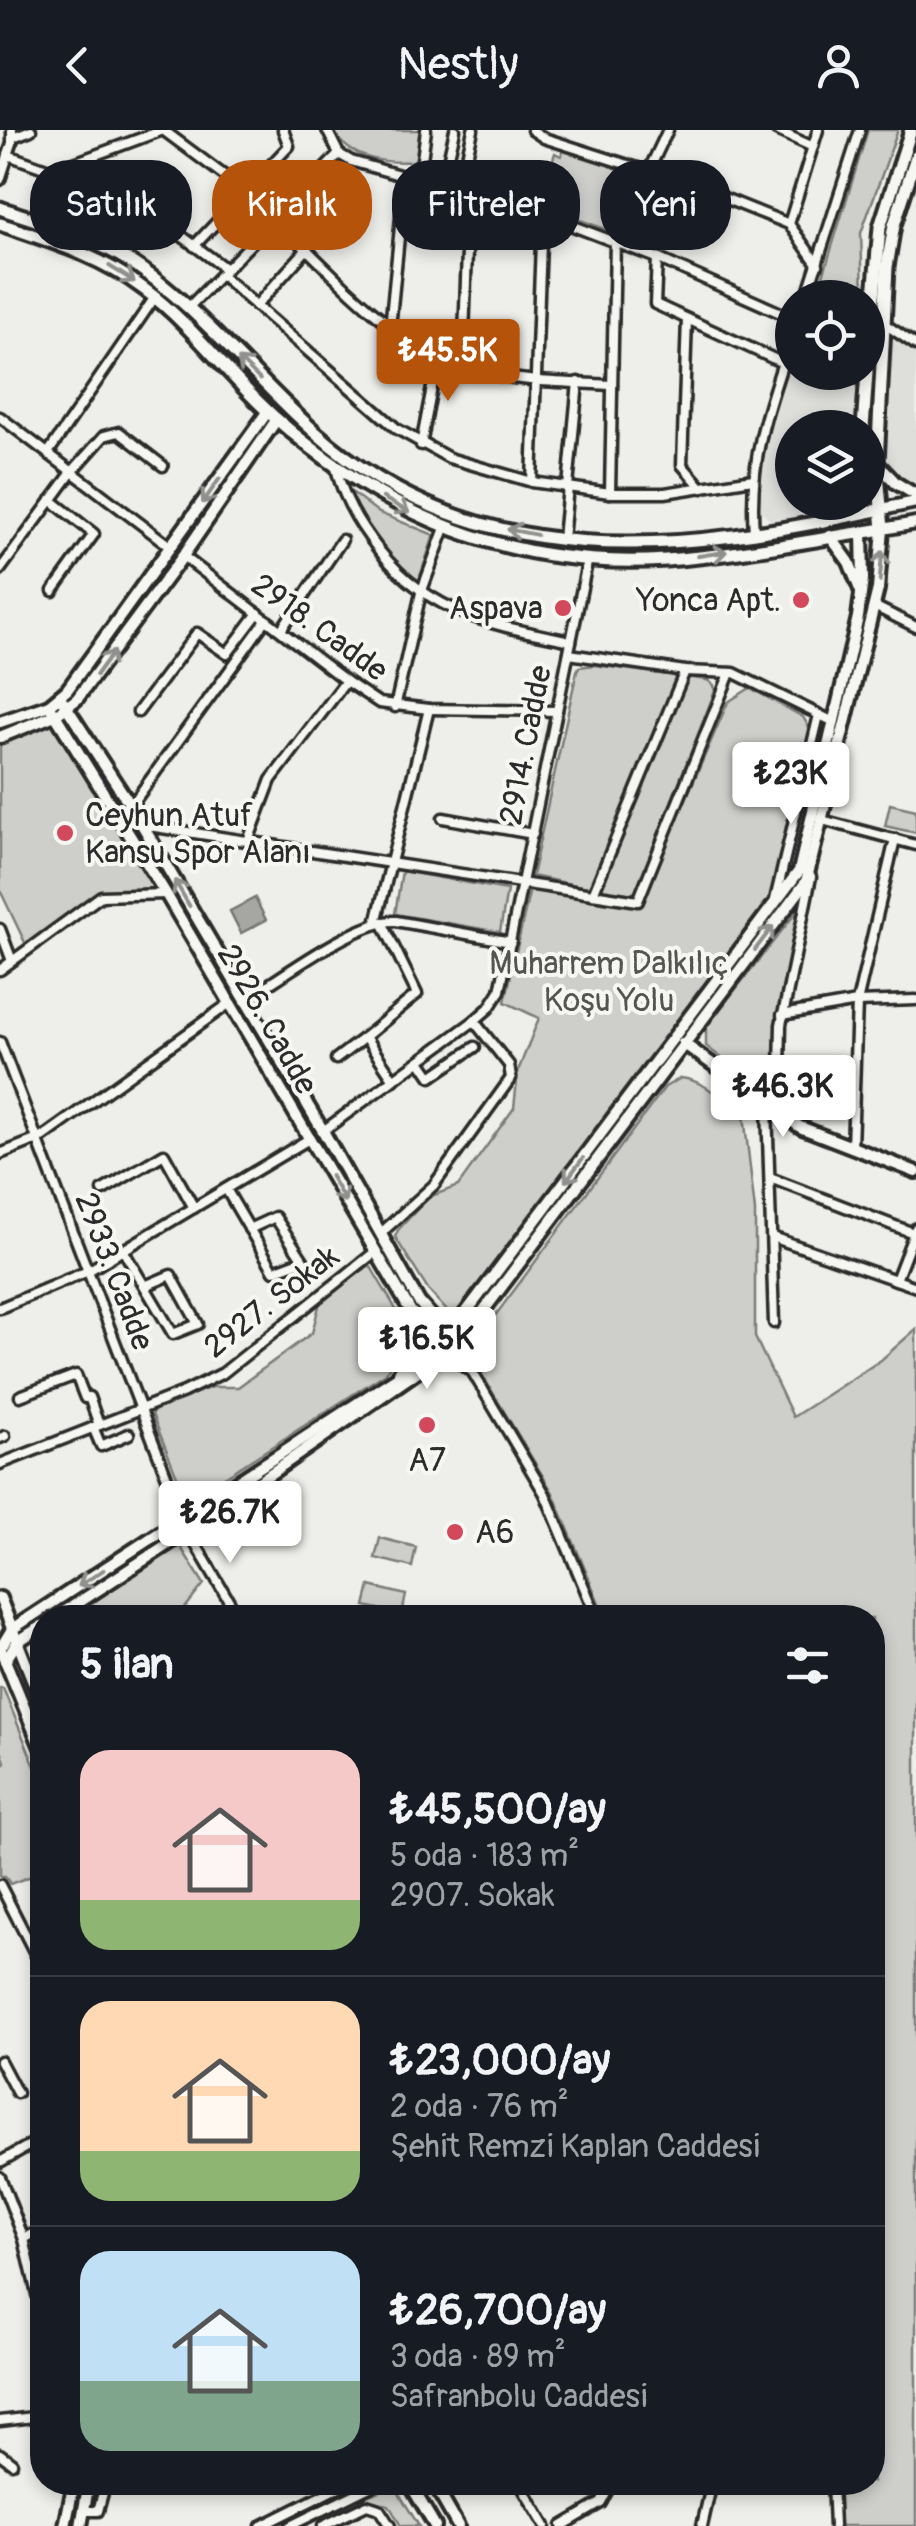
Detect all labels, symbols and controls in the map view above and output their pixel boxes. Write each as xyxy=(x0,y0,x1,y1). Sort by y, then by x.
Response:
text: Nestly xyxy=(398,37,518,93)
icon: back xyxy=(50,38,105,93)
icon: person xyxy=(811,38,866,93)
chip: Satılık xyxy=(30,160,192,250)
chip: Kiralık xyxy=(212,160,372,250)
chip: Filtreler xyxy=(392,160,580,250)
chip: Yeni xyxy=(600,160,731,250)
one-way arrow xyxy=(107,264,136,284)
map controls xyxy=(775,280,885,520)
button: locate xyxy=(775,280,885,390)
pin: ₺45.5K xyxy=(367,319,529,404)
text: ₺45.5K xyxy=(399,331,497,371)
one-way arrow xyxy=(237,357,261,381)
button: layers xyxy=(775,410,885,520)
one-way arrow xyxy=(201,476,222,504)
one-way arrow xyxy=(381,496,410,516)
one-way arrow xyxy=(506,522,539,541)
one-way arrow xyxy=(695,545,728,563)
one-way arrow xyxy=(871,551,890,583)
street label: 2918. Cadde xyxy=(243,565,396,691)
place label: Yonca Apt. xyxy=(635,581,781,621)
place label: Aspava xyxy=(449,589,543,629)
marker: Yonca Apt. xyxy=(790,589,812,611)
marker: Aspava xyxy=(552,597,574,619)
one-way arrow xyxy=(94,650,115,677)
street label: 2914. Cadde xyxy=(491,662,561,828)
pin: ₺23K xyxy=(732,742,850,827)
text: ₺23K xyxy=(754,754,828,794)
place label: Ceyhun Atuf Kansu Spor Alanı xyxy=(85,796,311,873)
marker: Ceyhun Atuf Kansu Spor Alanı xyxy=(54,822,76,844)
one-way arrow xyxy=(172,879,192,908)
one-way arrow xyxy=(754,925,775,952)
street label: 2926. Cadde xyxy=(208,937,326,1102)
park label: Muharrem Dalkılıç Koşu Yolu xyxy=(489,944,729,1021)
pin: ₺46.3K xyxy=(702,1055,864,1140)
text: ₺46.3K xyxy=(733,1067,833,1107)
one-way arrow xyxy=(563,1157,585,1183)
one-way arrow xyxy=(329,1174,349,1204)
street label: 2933. Cadde xyxy=(66,1187,163,1356)
street label: 2927. Sokak xyxy=(196,1237,347,1367)
pin: ₺16.5K xyxy=(346,1307,508,1392)
text: ₺16.5K xyxy=(380,1319,474,1359)
marker: A7 xyxy=(416,1414,438,1436)
place label: A7 xyxy=(408,1441,446,1481)
pin: ₺26.7K xyxy=(149,1481,311,1566)
text: ₺26.7K xyxy=(181,1493,279,1533)
place label: A6 xyxy=(475,1513,514,1553)
marker: A6 xyxy=(444,1521,466,1543)
one-way arrow xyxy=(77,1568,106,1589)
icon: filters xyxy=(780,1638,835,1693)
text: 5 ilan xyxy=(80,1639,174,1691)
text: ₺45,500/ay xyxy=(390,1784,606,1836)
icon: home xyxy=(160,1790,280,1910)
text: 5 oda · 183 m² xyxy=(390,1836,579,1876)
text: 2907. Sokak xyxy=(390,1876,555,1916)
text: ₺23,000/ay xyxy=(390,2035,610,2087)
icon: home xyxy=(160,2041,280,2161)
text: 2 oda · 76 m² xyxy=(390,2087,569,2127)
text: Şehit Remzi Kaplan Caddesi xyxy=(390,2127,760,2167)
text: ₺26,700/ay xyxy=(390,2285,606,2337)
icon: home xyxy=(160,2291,280,2411)
text: 3 oda · 89 m² xyxy=(390,2337,566,2377)
text: Safranbolu Caddesi xyxy=(390,2377,647,2417)

